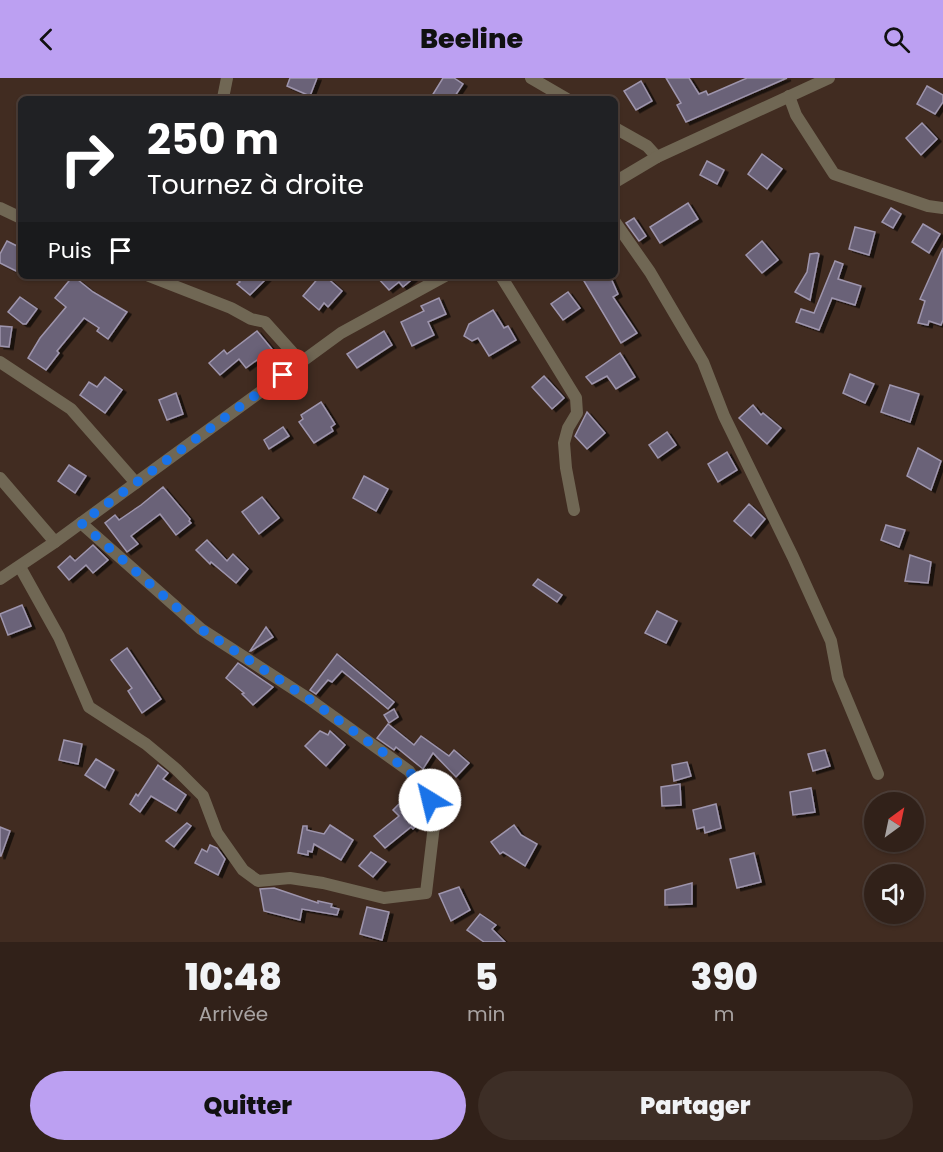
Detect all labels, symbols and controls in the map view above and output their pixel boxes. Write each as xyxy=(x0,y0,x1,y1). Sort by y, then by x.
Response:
text: Beeline xyxy=(420,20,523,57)
icon: back xyxy=(30,23,63,56)
icon: search xyxy=(880,23,913,56)
text: 250 m xyxy=(147,110,279,169)
icon: right xyxy=(48,120,126,198)
text: Tournez à droite xyxy=(147,166,364,203)
icon: arrive xyxy=(104,234,137,267)
text: Puis xyxy=(48,235,92,266)
pin xyxy=(257,349,308,400)
icon: arrive xyxy=(266,358,299,391)
position arrow xyxy=(398,768,462,832)
north arrow xyxy=(864,792,924,852)
map controls xyxy=(864,792,924,924)
button: sound xyxy=(864,864,924,924)
text: 10:48 xyxy=(185,952,282,1003)
text: 5 xyxy=(474,952,498,1003)
text: 390 xyxy=(690,952,758,1003)
text: Arrivée xyxy=(199,1000,268,1028)
text: min xyxy=(467,1000,505,1028)
text: m xyxy=(714,1000,734,1028)
button: Quitter xyxy=(30,1071,466,1140)
button: Partager xyxy=(478,1071,913,1140)

